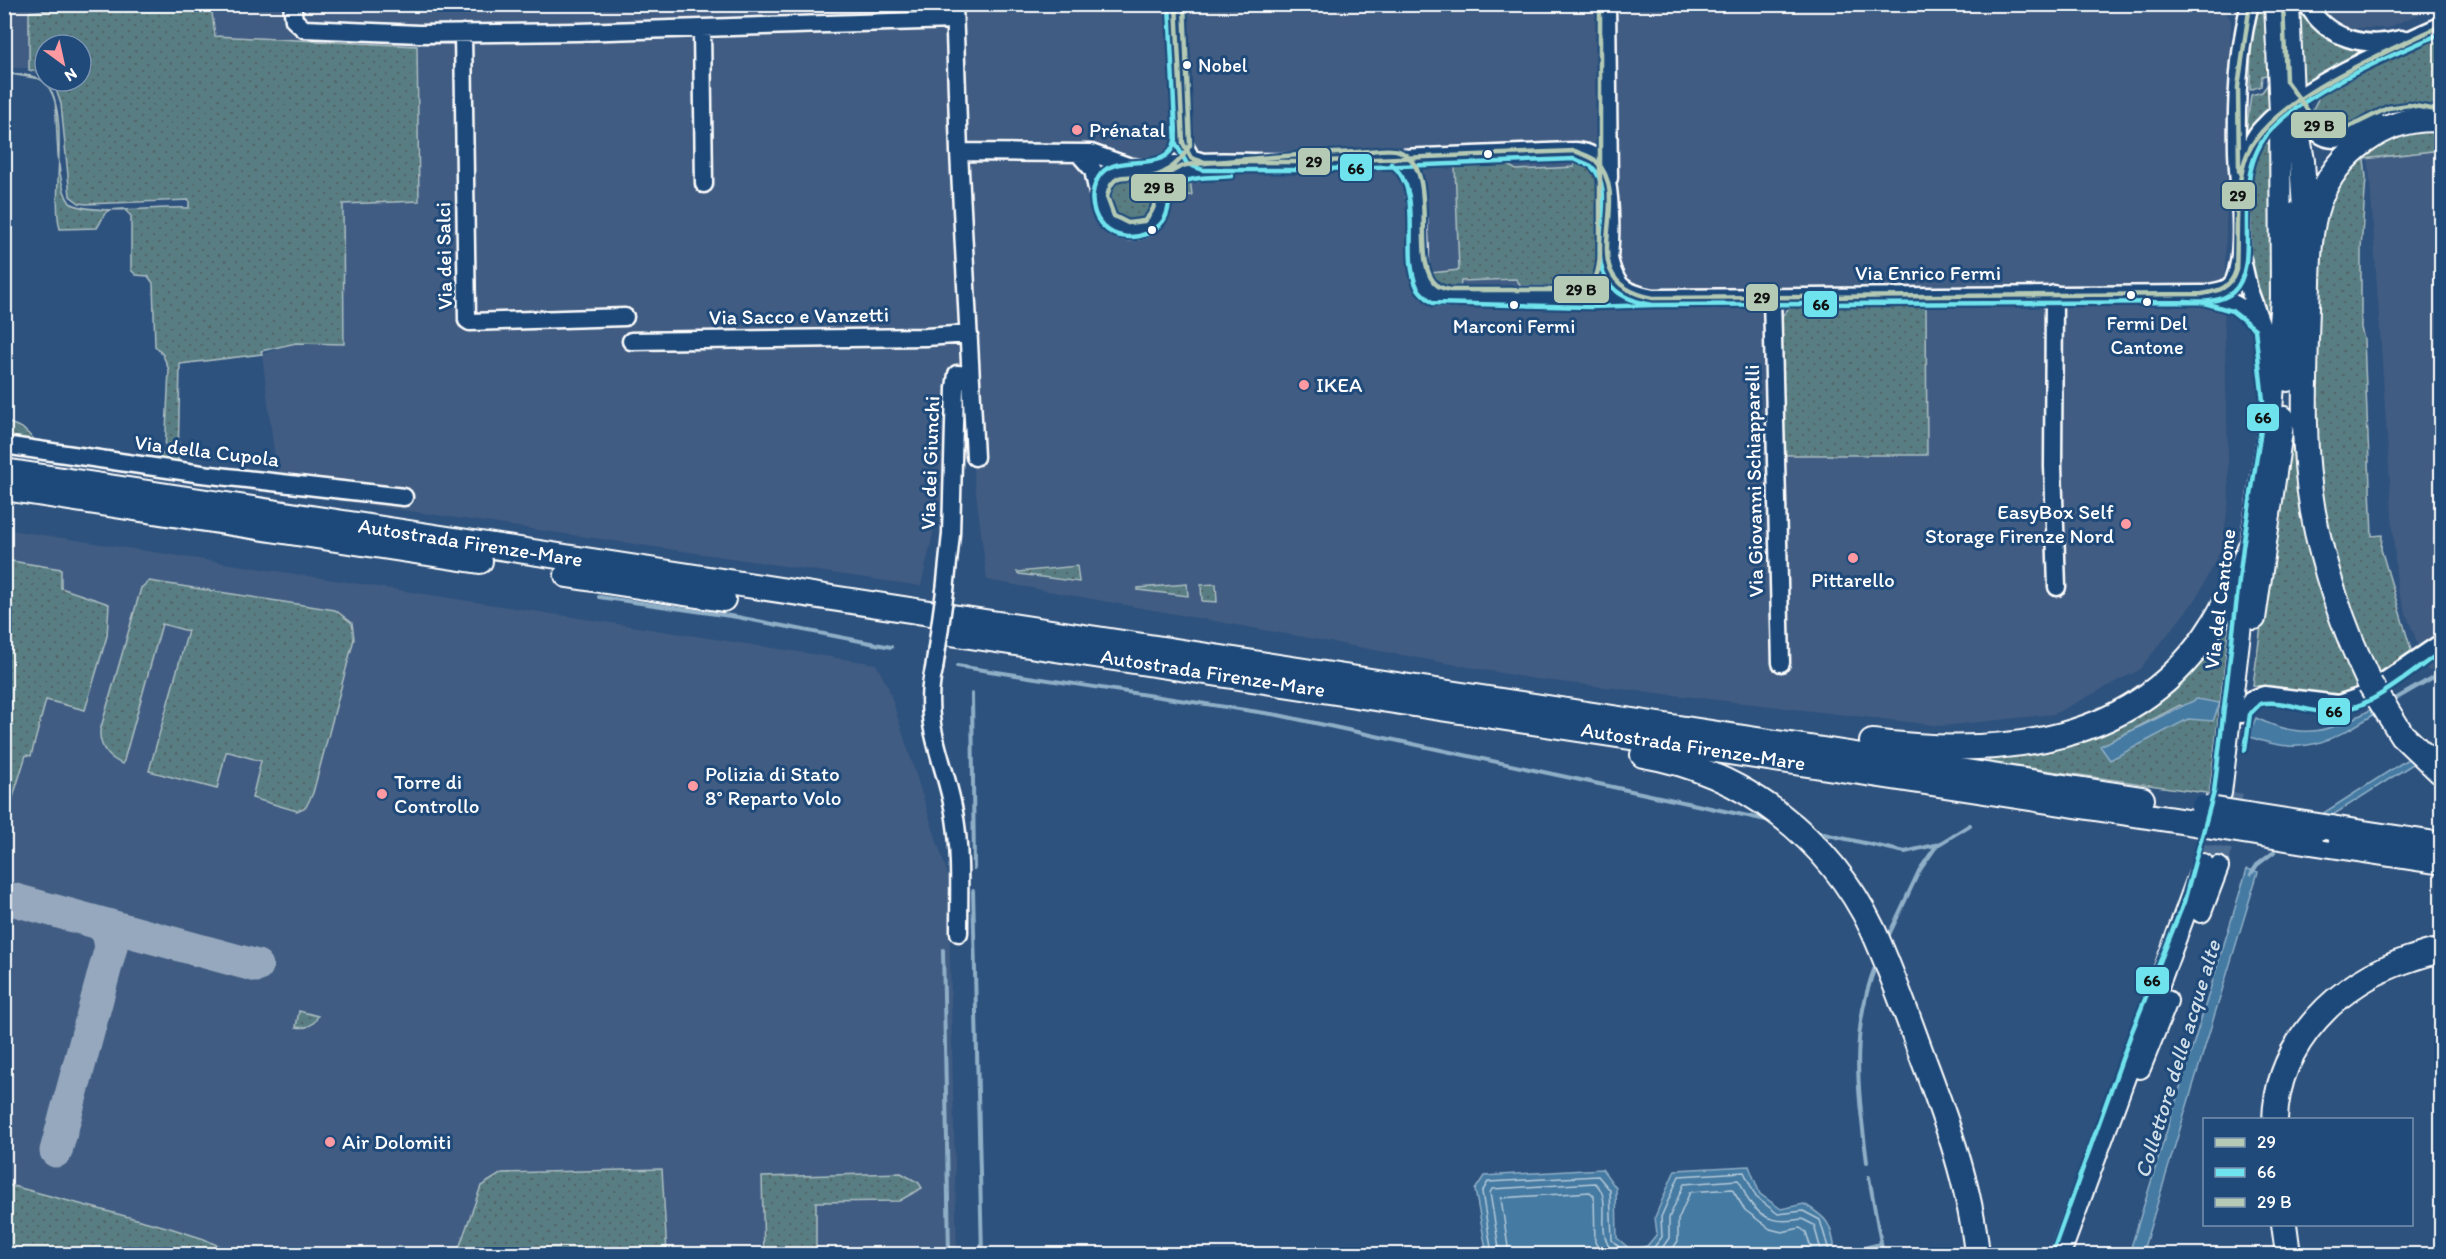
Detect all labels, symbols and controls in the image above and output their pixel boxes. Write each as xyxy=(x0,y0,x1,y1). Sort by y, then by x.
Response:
north arrow xyxy=(33,33,93,93)
place label: Nobel xyxy=(1198,53,1248,77)
marker: Nobel xyxy=(1181,59,1193,71)
text: N xyxy=(61,64,81,86)
line badge: 29 B xyxy=(2290,111,2347,139)
text: 29 B xyxy=(2304,116,2335,135)
place label: Prénatal xyxy=(1089,117,1166,142)
marker: Prénatal xyxy=(1070,123,1084,137)
line badge: 29 xyxy=(1297,147,1331,176)
unlabelled marker xyxy=(1482,148,1494,160)
text: 29 xyxy=(1306,152,1322,171)
line badge: 66 xyxy=(1339,153,1373,182)
text: 66 xyxy=(1348,159,1365,178)
line badge: 29 B xyxy=(1130,173,1187,202)
text: 29 B xyxy=(1144,178,1175,197)
line badge: 29 xyxy=(2221,181,2256,210)
text: 29 xyxy=(2230,186,2246,205)
street label: Via dei Salci xyxy=(430,202,457,310)
unlabelled marker xyxy=(1146,224,1158,236)
street label: Via Enrico Fermi xyxy=(1855,260,2001,285)
line badge: 29 B xyxy=(1553,275,1610,304)
text: 29 B xyxy=(1566,280,1597,299)
line badge: 29 xyxy=(1745,283,1779,312)
text: 29 xyxy=(1754,288,1770,307)
unlabelled marker xyxy=(2125,289,2137,301)
line badge: 66 xyxy=(1803,290,1838,318)
text: 66 xyxy=(1813,295,1830,314)
marker: Fermi Del Cantone xyxy=(2141,296,2153,308)
marker: Marconi Fermi xyxy=(1508,299,1520,311)
street label: Via Sacco e Vanzetti xyxy=(709,301,889,330)
place label: Fermi Del Cantone xyxy=(2107,311,2188,359)
place label: Marconi Fermi xyxy=(1453,314,1575,338)
street label: Via Giovanni Schiapparelli xyxy=(1739,364,1768,598)
place label: IKEA xyxy=(1316,372,1363,397)
marker: IKEA xyxy=(1297,378,1311,392)
street label: Via dei Giunchi xyxy=(915,396,944,530)
line badge: 66 xyxy=(2246,403,2280,432)
text: 66 xyxy=(2255,408,2272,427)
street label: Via della Cupola xyxy=(133,429,281,472)
place label: EasyBox Self Storage Firenze Nord xyxy=(1925,499,2114,548)
street label: Autostrada Firenze-Mare xyxy=(357,513,585,572)
marker: EasyBox Self Storage Firenze Nord xyxy=(2119,517,2133,531)
street label: Via del Cantone xyxy=(2198,527,2241,671)
marker: Pittarello xyxy=(1846,551,1860,565)
place label: Pittarello xyxy=(1811,567,1895,592)
street label: Autostrada Firenze-Mare xyxy=(1099,643,1327,702)
line badge: 66 xyxy=(2317,697,2351,726)
text: 66 xyxy=(2326,702,2343,721)
street label: Autostrada Firenze-Mare xyxy=(1579,717,1807,776)
place label: Polizia di Stato 8° Reparto Volo xyxy=(705,761,842,810)
place label: Torre di Controllo xyxy=(394,769,480,818)
marker: Polizia di Stato 8° Reparto Volo xyxy=(686,779,700,793)
marker: Torre di Controllo xyxy=(375,787,389,801)
water label: Collettore delle acque alte xyxy=(2128,936,2227,1181)
line badge: 66 xyxy=(2135,966,2170,995)
text: 66 xyxy=(2144,971,2161,990)
legend xyxy=(2203,1118,2413,1226)
place label: Air Dolomiti xyxy=(342,1129,451,1154)
text: 29 xyxy=(2257,1131,2276,1153)
marker: Air Dolomiti xyxy=(323,1135,337,1149)
text: 66 xyxy=(2257,1161,2276,1183)
text: 29 B xyxy=(2257,1191,2292,1213)

